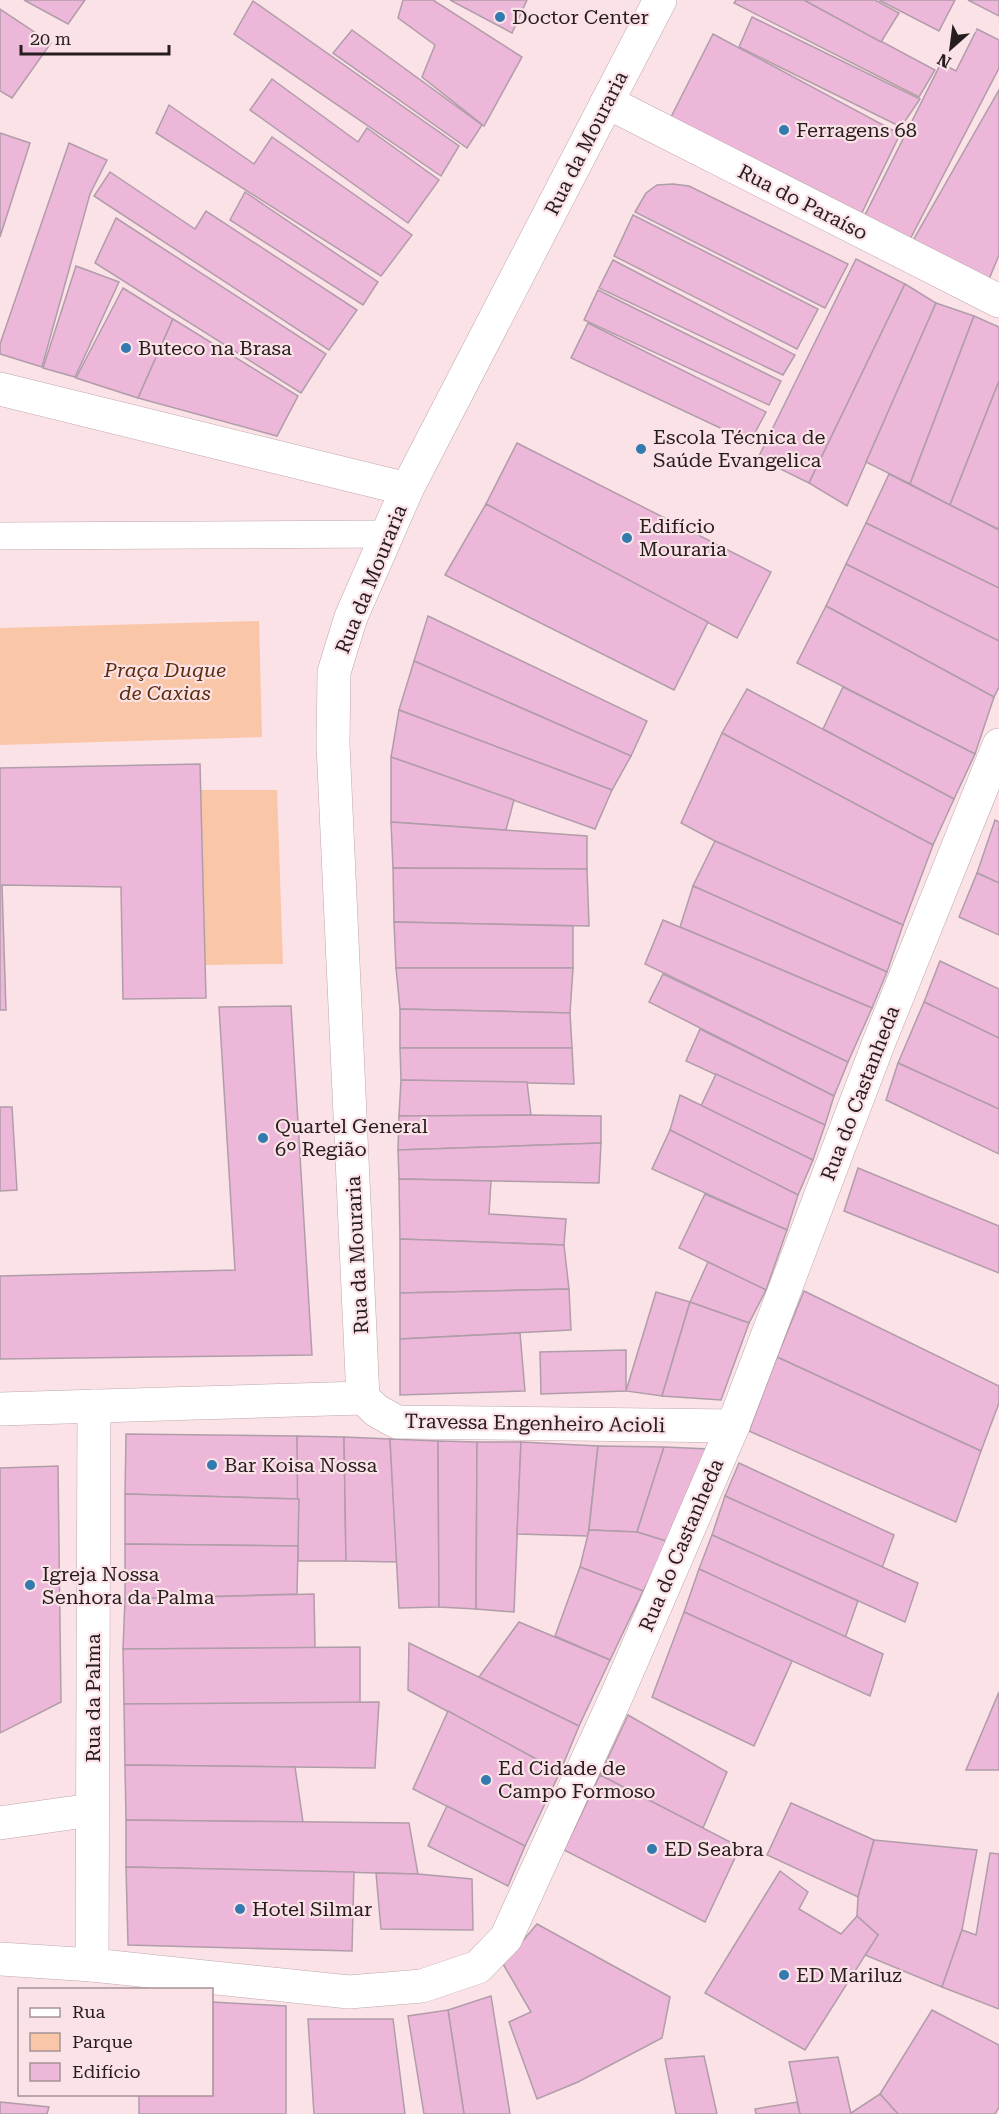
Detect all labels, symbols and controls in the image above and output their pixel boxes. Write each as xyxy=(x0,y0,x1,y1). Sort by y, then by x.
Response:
place label: Doctor Center xyxy=(512,5,649,29)
marker: Doctor Center xyxy=(493,10,507,24)
scale bar xyxy=(21,18,170,56)
north arrow xyxy=(921,18,981,78)
text: 20 m xyxy=(30,28,71,49)
text: N xyxy=(934,50,954,72)
street label: Rua da Mouraria xyxy=(539,67,633,219)
place label: Ferragens 68 xyxy=(796,118,917,142)
marker: Ferragens 68 xyxy=(777,123,791,137)
street label: Rua do Paraíso xyxy=(734,159,872,245)
place label: Buteco na Brasa xyxy=(138,336,292,360)
marker: Buteco na Brasa xyxy=(119,341,133,355)
place label: Escola Técnica de Saúde Evangelica xyxy=(653,425,825,472)
marker: Escola Técnica de Saúde Evangelica xyxy=(634,442,648,456)
street label: Rua da Mouraria xyxy=(330,501,412,657)
place label: Edifício Mouraria xyxy=(639,514,727,561)
marker: Edifício Mouraria xyxy=(620,531,634,545)
park label: Praça Duque de Caxias xyxy=(103,658,226,705)
street label: Rua do Castanheda xyxy=(816,1002,904,1184)
place label: Quartel General 6º Região xyxy=(275,1114,428,1161)
marker: Quartel General 6º Região xyxy=(256,1131,270,1145)
street label: Rua da Mouraria xyxy=(341,1175,373,1335)
street label: Travessa Engenheiro Acioli xyxy=(405,1409,665,1437)
place label: Bar Koisa Nossa xyxy=(224,1453,377,1477)
street label: Rua do Castanheda xyxy=(634,1455,728,1635)
marker: Bar Koisa Nossa xyxy=(205,1458,219,1472)
place label: Igreja Nossa Senhora da Palma xyxy=(42,1562,215,1609)
marker: Igreja Nossa Senhora da Palma xyxy=(23,1578,37,1592)
street label: Rua da Palma xyxy=(81,1633,105,1763)
place label: Ed Cidade de Campo Formoso xyxy=(498,1756,656,1803)
marker: Ed Cidade de Campo Formoso xyxy=(479,1773,493,1787)
place label: ED Seabra xyxy=(664,1837,764,1861)
marker: ED Seabra xyxy=(645,1842,659,1856)
place label: Hotel Silmar xyxy=(252,1897,372,1921)
marker: Hotel Silmar xyxy=(233,1902,247,1916)
place label: ED Mariluz xyxy=(796,1963,902,1987)
marker: ED Mariluz xyxy=(777,1968,791,1982)
legend xyxy=(18,1988,213,2096)
text: Rua xyxy=(72,2001,105,2022)
text: Parque xyxy=(72,2031,133,2052)
text: Edifício xyxy=(72,2061,140,2082)

